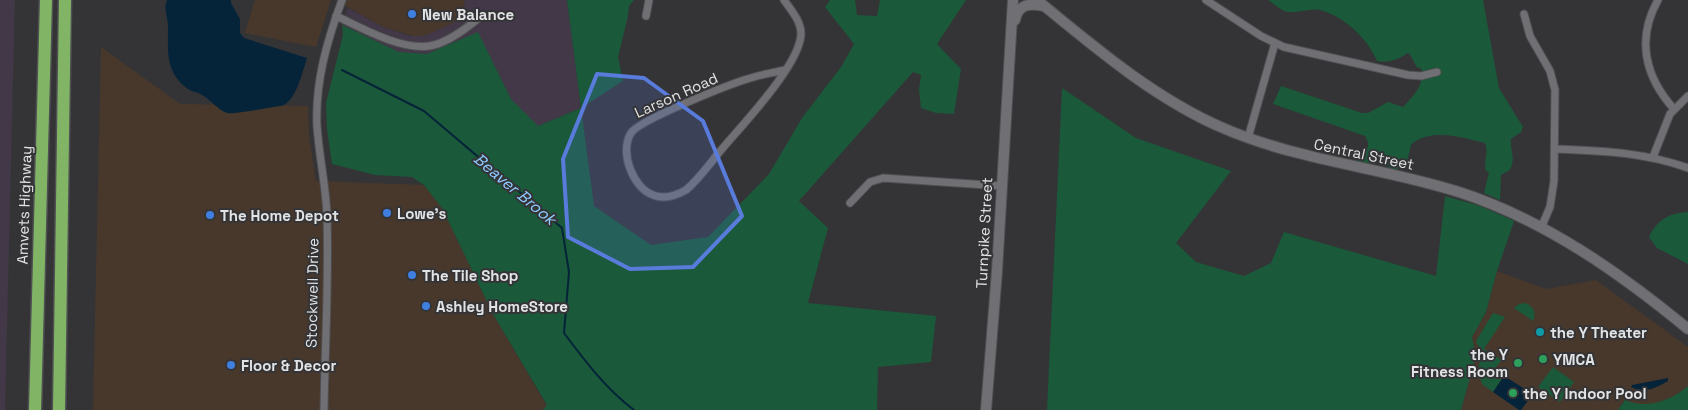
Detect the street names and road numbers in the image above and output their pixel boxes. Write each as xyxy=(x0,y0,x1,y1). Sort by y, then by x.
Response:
street label: Larson Road xyxy=(631,68,721,122)
street label: Central Street xyxy=(1312,134,1416,174)
street label: Amvets Highway xyxy=(12,145,36,265)
street label: Turnpike Street xyxy=(972,177,996,289)
street label: Stockwell Drive xyxy=(302,238,322,348)

